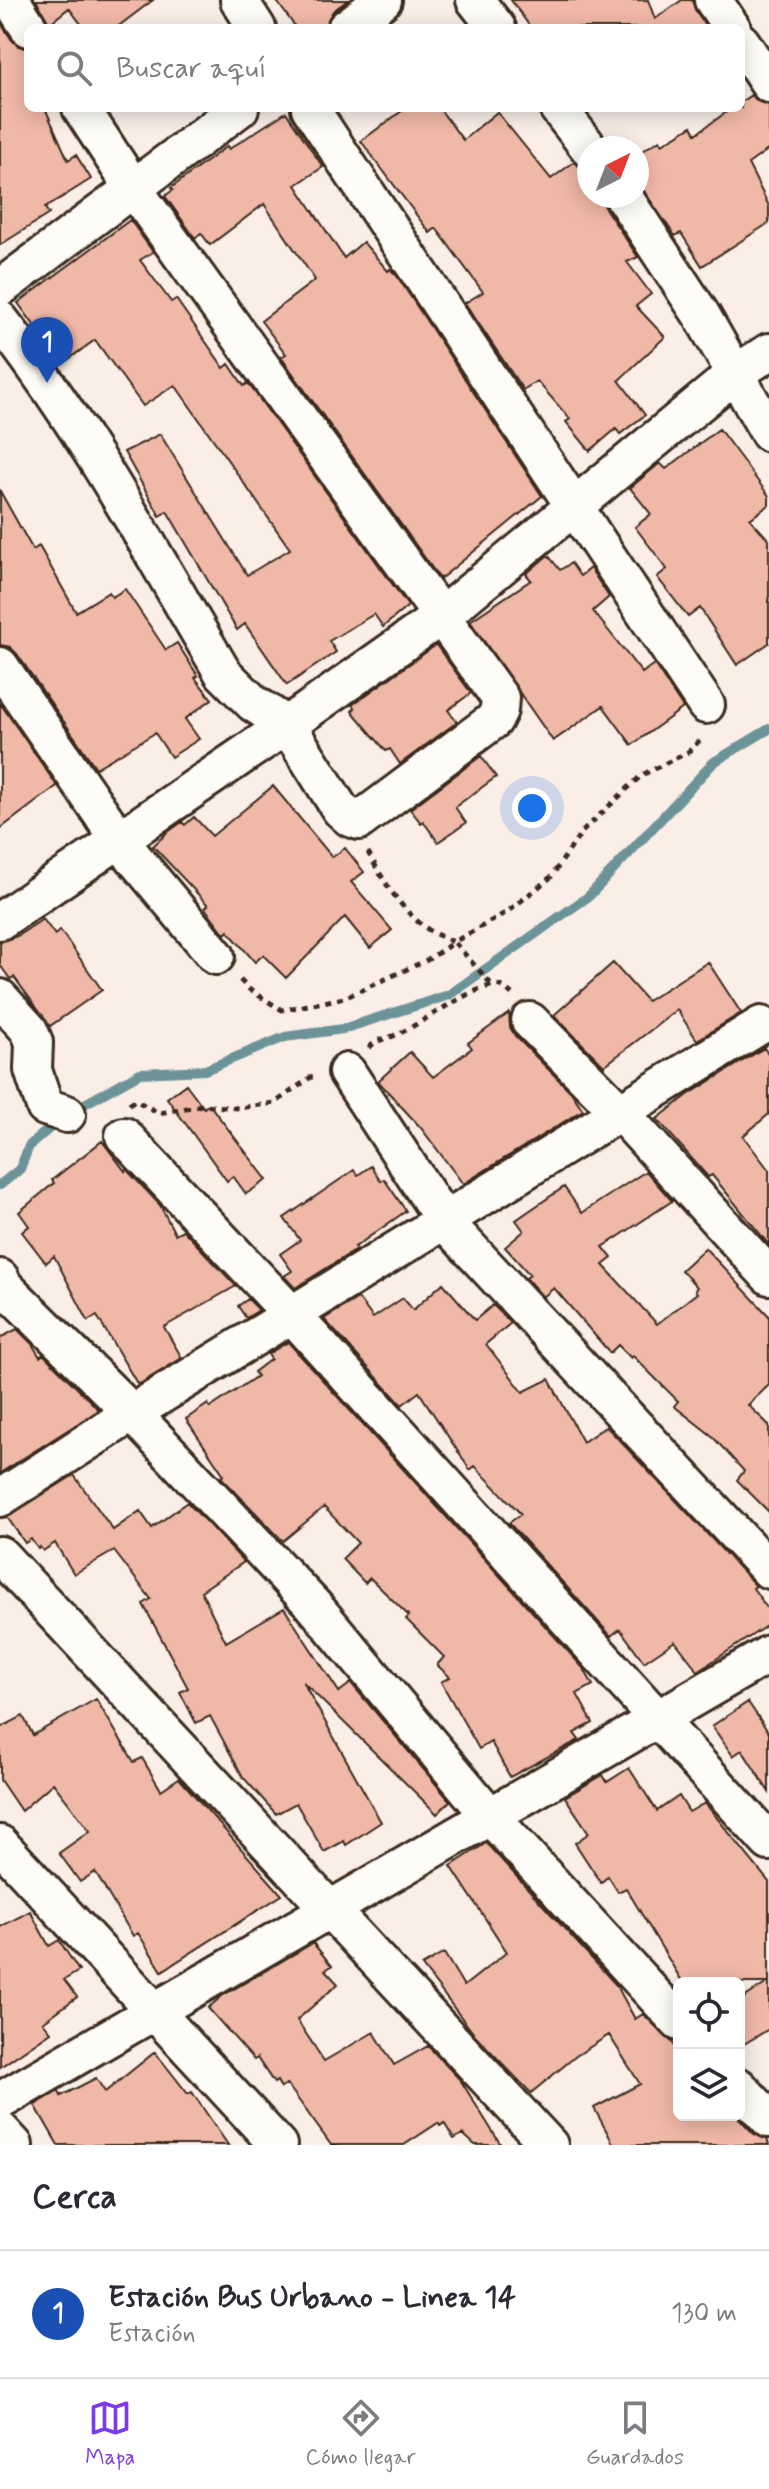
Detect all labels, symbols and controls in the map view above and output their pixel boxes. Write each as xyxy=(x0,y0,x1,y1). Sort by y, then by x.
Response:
search box xyxy=(24,24,745,112)
icon: search xyxy=(52,46,96,90)
text: Buscar aquí xyxy=(116,49,267,88)
north arrow xyxy=(577,136,649,208)
pin: 1 xyxy=(21,317,73,383)
your location xyxy=(512,788,552,828)
map controls xyxy=(673,1977,745,2121)
button: locate xyxy=(673,1977,745,2049)
button: layers xyxy=(673,2049,745,2121)
text: Cerca xyxy=(32,2175,117,2220)
text: Estación Bus Urbano - Linea 14 xyxy=(108,2278,516,2317)
text: 1 xyxy=(52,2297,64,2331)
text: 130 m xyxy=(671,2297,737,2331)
text: Estación xyxy=(108,2317,196,2351)
tab: Mapa xyxy=(85,2396,135,2472)
tab: Cómo llegar xyxy=(306,2396,416,2472)
tab: Guardados xyxy=(586,2396,684,2472)

